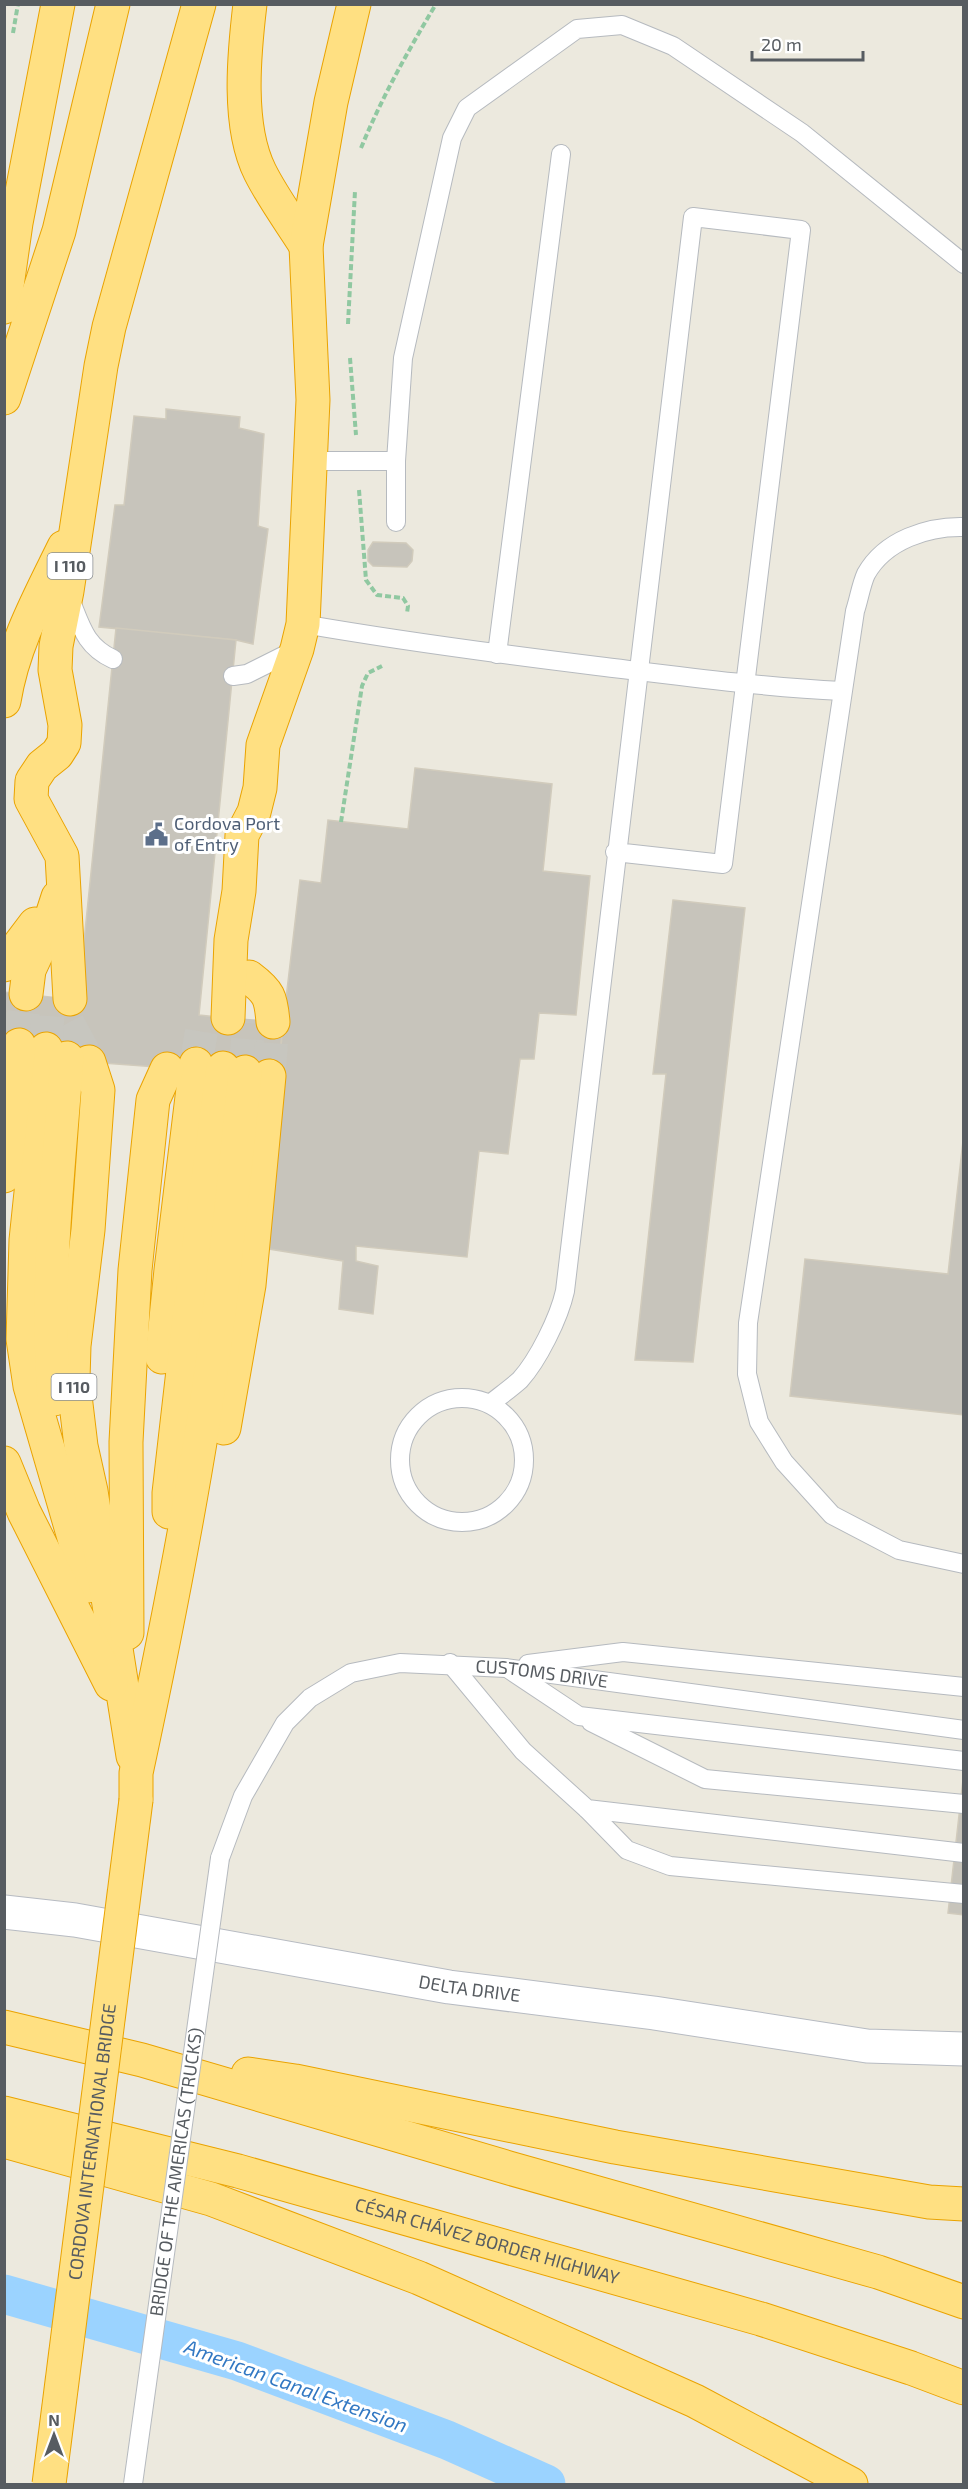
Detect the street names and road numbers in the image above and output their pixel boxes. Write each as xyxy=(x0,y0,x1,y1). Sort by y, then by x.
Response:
road number: I 110 xyxy=(48,553,92,579)
road number: I 110 xyxy=(52,1374,97,1400)
street label: CUSTOMS DRIVE xyxy=(475,1655,610,1692)
street label: DELTA DRIVE xyxy=(417,1970,522,2006)
street label: CORDOVA INTERNATIONAL BRIDGE xyxy=(63,2002,120,2281)
street label: BRIDGE OF THE AMERICAS (TRUCKS) xyxy=(144,2026,206,2318)
street label: CÉSAR CHÁVEZ BORDER HIGHWAY xyxy=(353,2193,623,2289)

